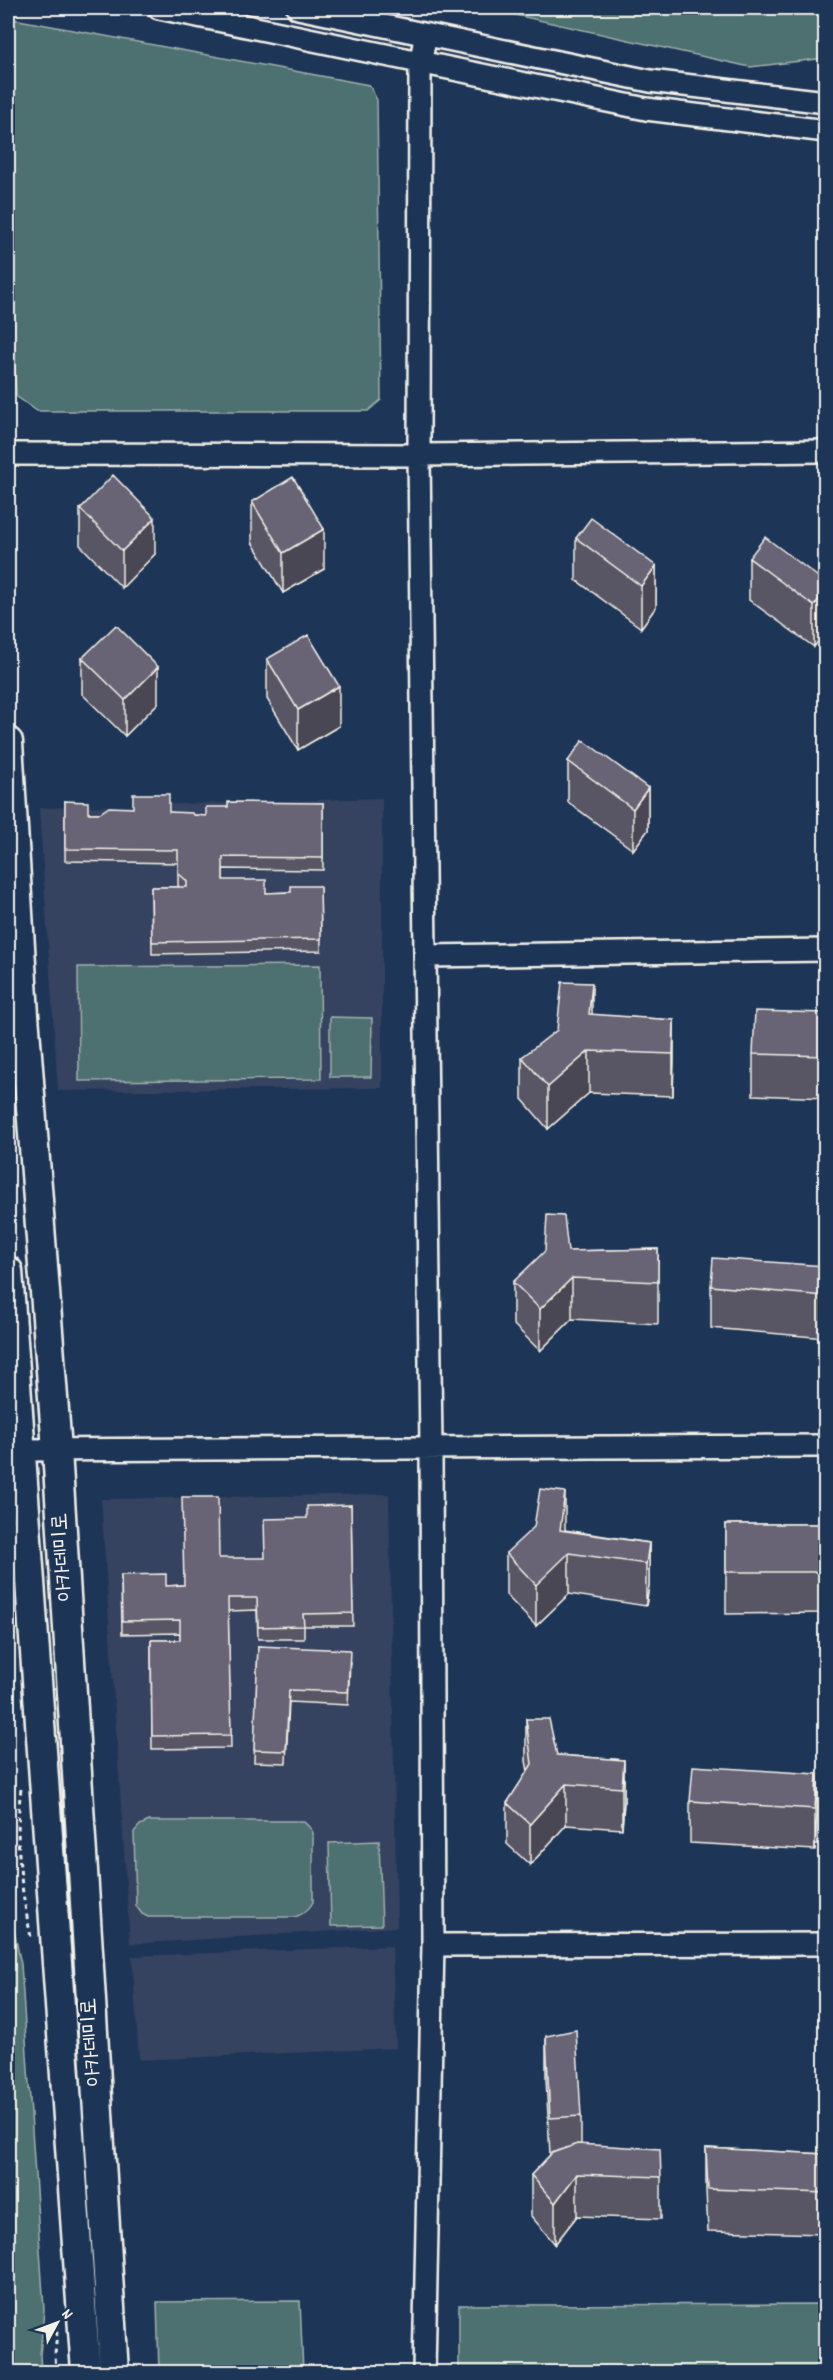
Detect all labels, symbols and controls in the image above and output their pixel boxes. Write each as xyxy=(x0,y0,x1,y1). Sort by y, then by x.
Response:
street label: 아카데미로 xyxy=(45,1512,83,1602)
street label: 아카데미로 xyxy=(74,1997,112,2087)
north arrow xyxy=(27,2293,87,2353)
text: N xyxy=(55,2304,78,2325)

